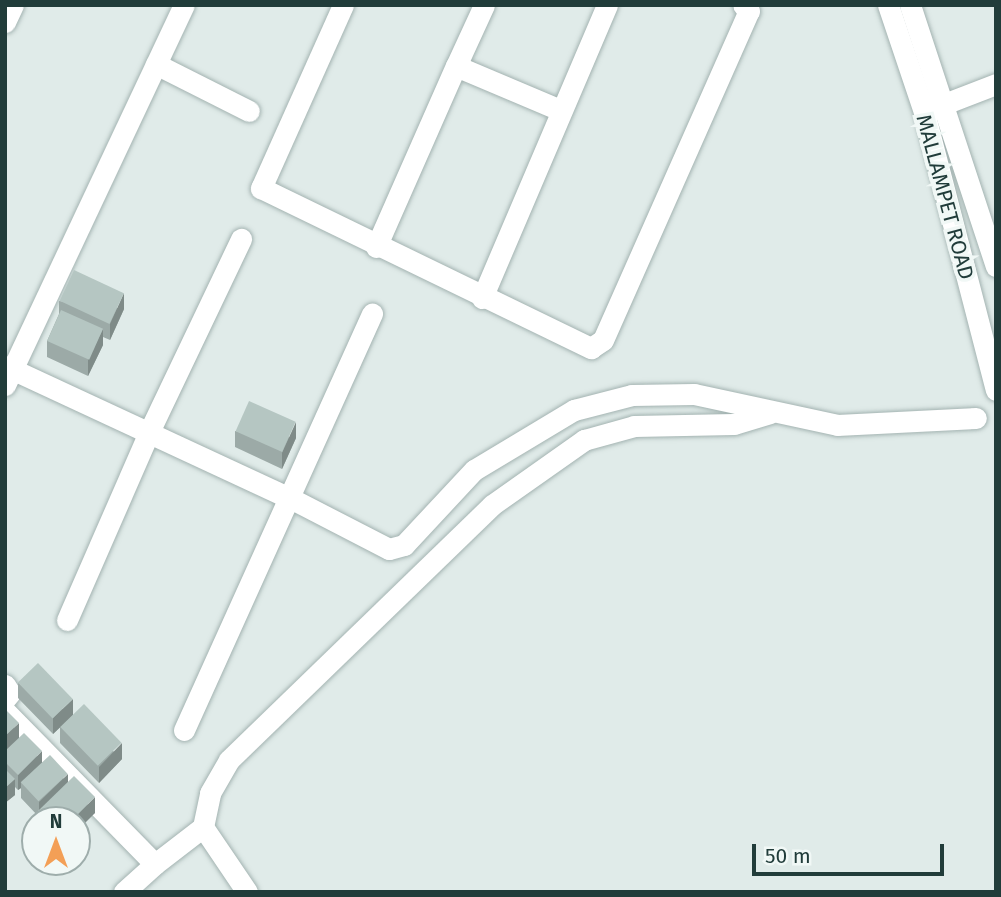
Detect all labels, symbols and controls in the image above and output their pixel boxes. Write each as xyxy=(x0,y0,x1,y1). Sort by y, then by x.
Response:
street label: MALLAMPET ROAD xyxy=(911,112,979,282)
north arrow xyxy=(21,806,91,876)
text: N xyxy=(50,810,62,833)
scale bar xyxy=(756,830,948,874)
text: 50 m xyxy=(765,843,811,869)

